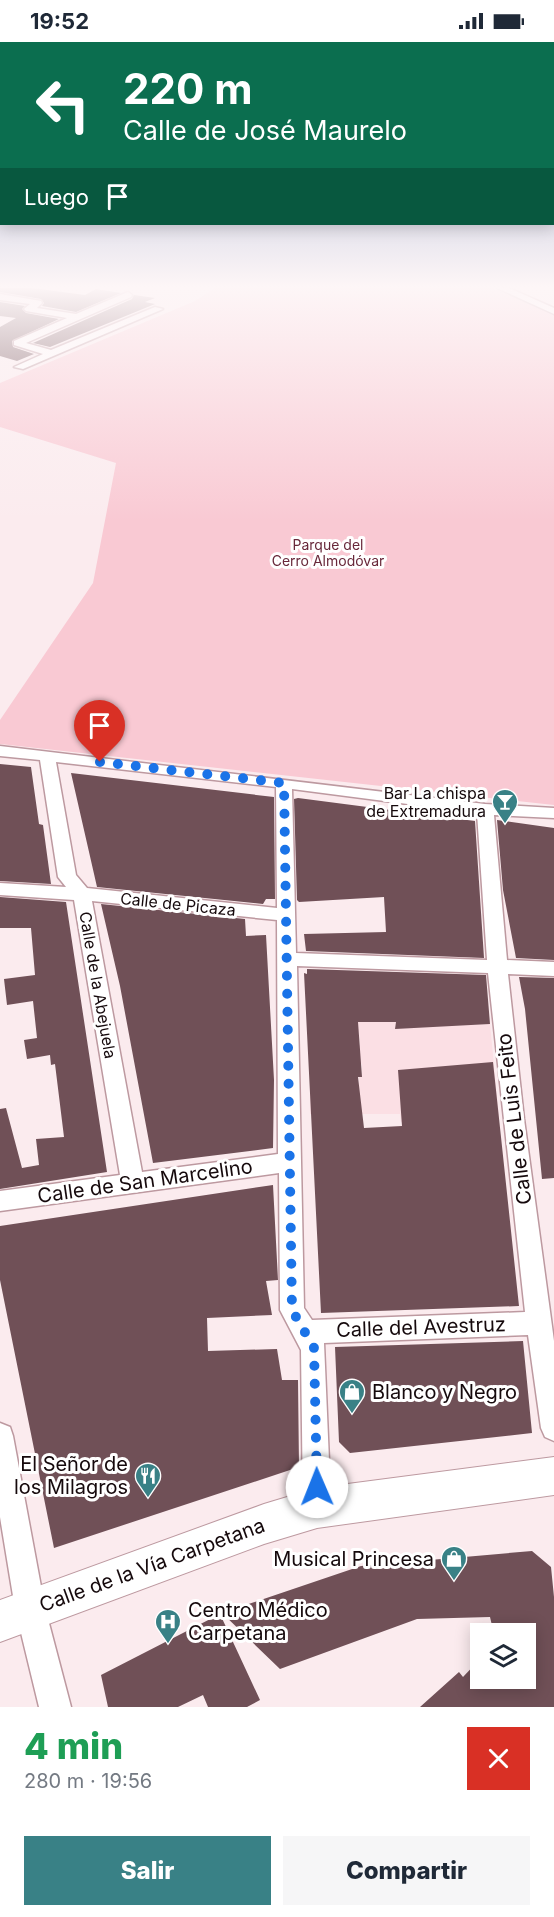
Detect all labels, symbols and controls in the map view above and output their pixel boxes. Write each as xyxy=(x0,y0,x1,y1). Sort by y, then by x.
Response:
text: 19:52 xyxy=(30,8,89,34)
text: 220 m xyxy=(123,63,253,114)
icon: left xyxy=(24,66,102,144)
text: Calle de José Maurelo xyxy=(123,114,407,147)
icon: arrive xyxy=(101,180,134,213)
text: Luego xyxy=(24,184,89,210)
park label: Parque del Cerro Almodóvar xyxy=(272,536,384,569)
pin xyxy=(74,700,125,762)
icon: arrive xyxy=(83,709,116,742)
place label: Bar La chispa de Extremadura xyxy=(366,783,486,821)
bar icon: Bar La chispa de Extremadura xyxy=(490,787,520,825)
street label: Calle de Picaza xyxy=(119,888,237,920)
street label: Calle de la Abejuela xyxy=(75,910,121,1060)
street label: Calle de Luis Feito xyxy=(492,1032,536,1206)
street label: Calle de San Marcelino xyxy=(36,1154,254,1208)
street label: Calle del Avestruz xyxy=(336,1312,506,1342)
shop icon: Blanco y Negro xyxy=(337,1377,367,1415)
place label: Blanco y Negro xyxy=(372,1380,517,1404)
place label: El Señor de los Milagros xyxy=(14,1452,128,1499)
position arrow xyxy=(285,1455,349,1519)
restaurant icon: El Señor de los Milagros xyxy=(133,1461,163,1499)
street label: Calle de la Vía Carpetana xyxy=(36,1513,268,1617)
shop icon: Musical Princesa xyxy=(439,1544,469,1582)
place label: Musical Princesa xyxy=(273,1547,434,1571)
place label: Centro Médico Carpetana xyxy=(188,1598,328,1645)
hospital icon: Centro Médico Carpetana xyxy=(153,1607,183,1645)
map controls xyxy=(470,1623,536,1689)
button: layers xyxy=(470,1623,536,1689)
text: 4 min xyxy=(24,1724,123,1768)
button: close xyxy=(467,1727,530,1790)
text: 280 m · 19:56 xyxy=(24,1769,152,1793)
button: Salir xyxy=(24,1836,271,1905)
button: Compartir xyxy=(283,1836,530,1905)

